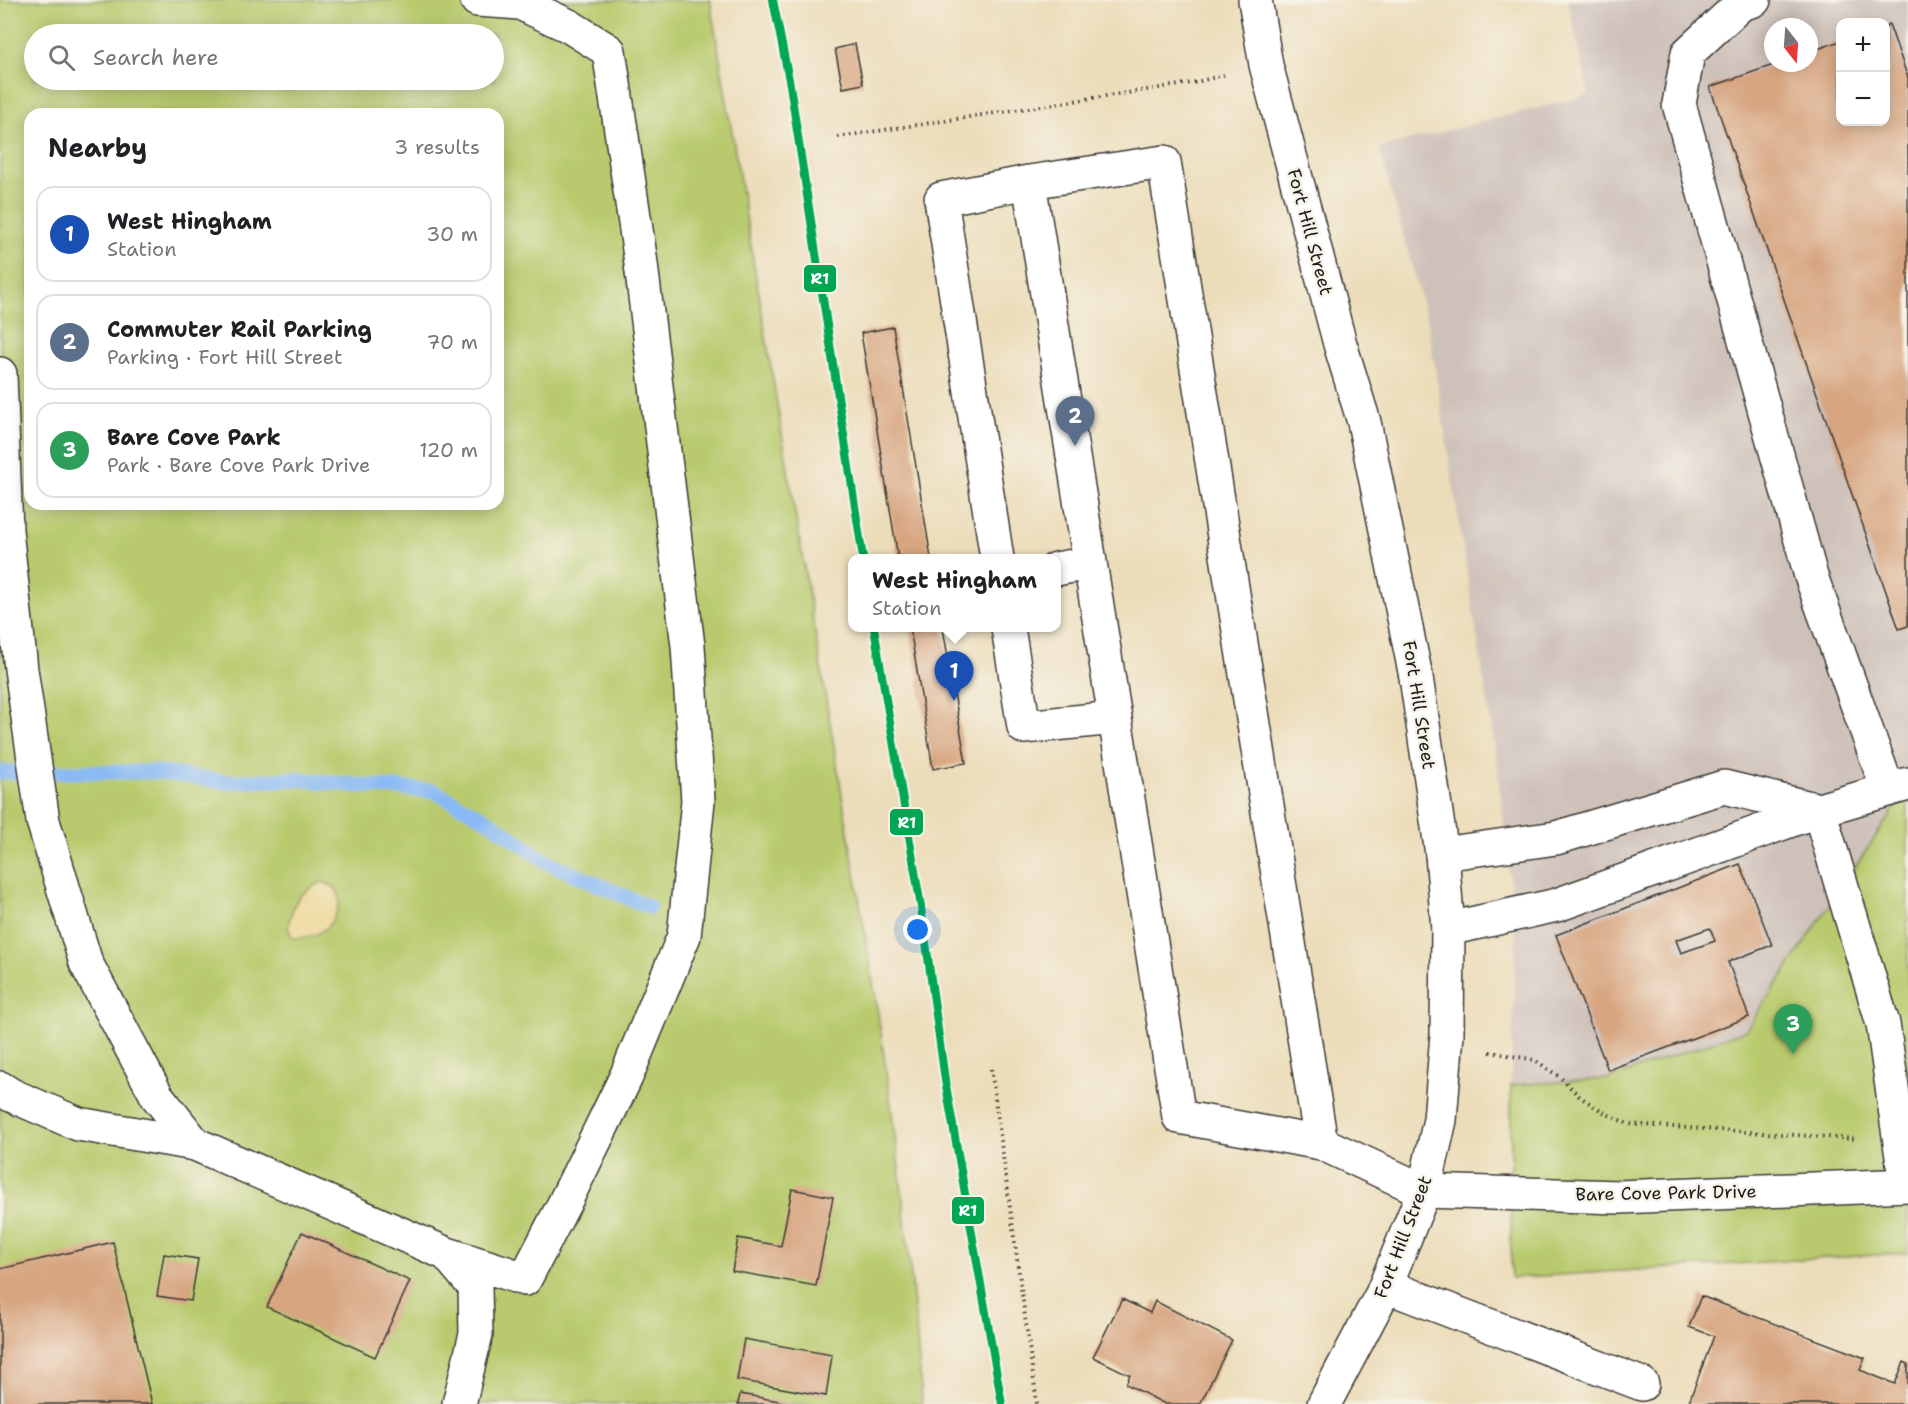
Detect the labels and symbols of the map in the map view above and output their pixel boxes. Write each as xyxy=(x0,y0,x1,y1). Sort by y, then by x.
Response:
north arrow xyxy=(1764,18,1818,72)
street label: Fort Hill Street xyxy=(1282,166,1338,298)
line badge: R1 xyxy=(803,264,837,293)
text: R1 xyxy=(811,268,829,289)
pin: 2 xyxy=(1056,396,1094,446)
street label: Fort Hill Street xyxy=(1397,639,1441,771)
pin: 1 xyxy=(934,652,974,701)
line badge: R1 xyxy=(889,808,924,836)
text: R1 xyxy=(898,812,916,833)
your location xyxy=(903,915,932,944)
pin: 3 xyxy=(1774,1004,1812,1054)
street label: Fort Hill Street xyxy=(1369,1172,1438,1302)
street label: Bare Cove Park Drive xyxy=(1575,1179,1757,1207)
line badge: R1 xyxy=(951,1196,985,1225)
text: R1 xyxy=(959,1200,977,1221)

